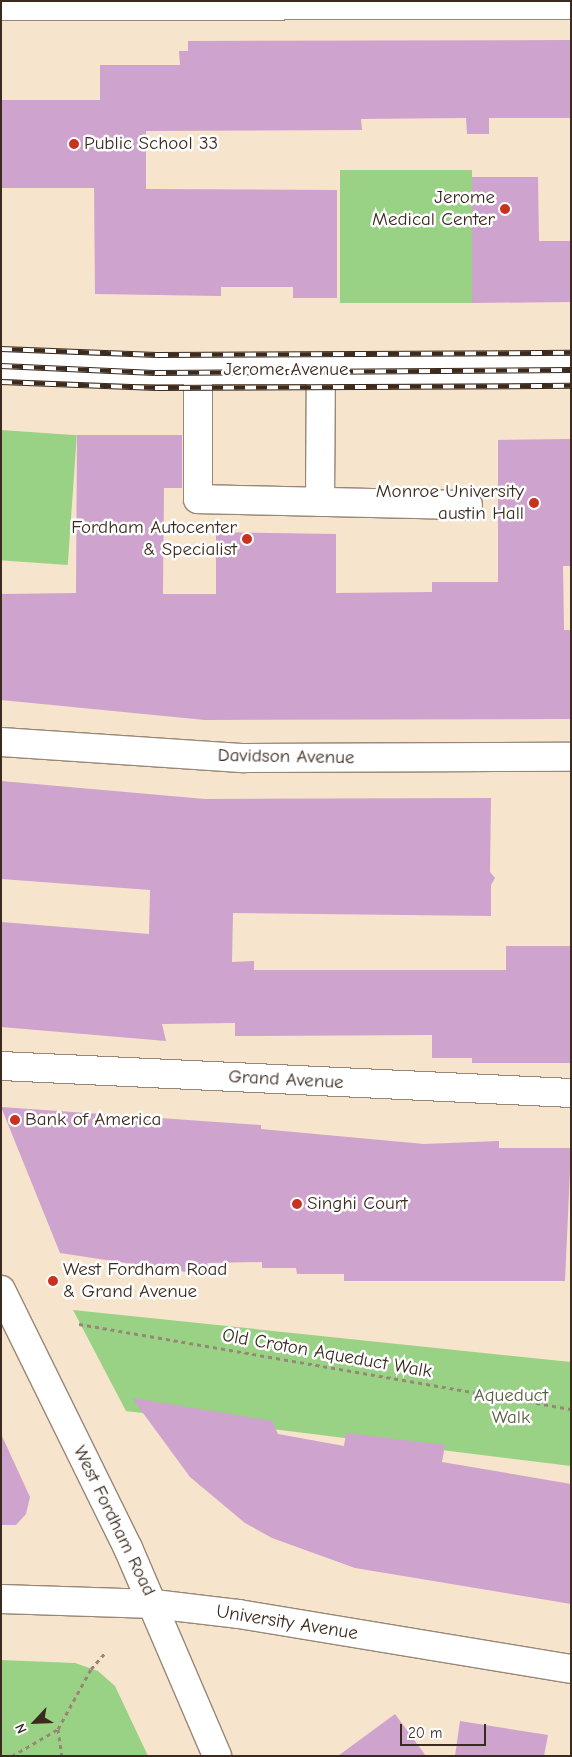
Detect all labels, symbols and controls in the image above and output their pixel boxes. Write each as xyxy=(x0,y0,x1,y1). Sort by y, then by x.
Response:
place label: Public School 33 xyxy=(84,133,218,155)
marker: Public School 33 xyxy=(68,138,80,150)
place label: Jerome Medical Center xyxy=(372,187,495,231)
marker: Jerome Medical Center xyxy=(499,203,511,215)
street label: Jerome Avenue xyxy=(224,359,348,381)
place label: Monroe University austin Hall xyxy=(376,481,524,525)
marker: Monroe University austin Hall xyxy=(528,497,540,509)
place label: Fordham Autocenter & Specialist xyxy=(71,517,237,561)
marker: Fordham Autocenter & Specialist xyxy=(241,533,253,545)
street label: Davidson Avenue xyxy=(217,744,355,770)
street label: Grand Avenue xyxy=(228,1066,344,1094)
place label: Bank of America xyxy=(25,1109,161,1131)
marker: Bank of America xyxy=(9,1114,21,1126)
place label: Singhi Court xyxy=(307,1193,408,1215)
marker: Singhi Court xyxy=(291,1198,303,1210)
place label: West Fordham Road & Grand Avenue xyxy=(63,1259,227,1303)
marker: West Fordham Road & Grand Avenue xyxy=(47,1275,59,1287)
street label: Old Croton Aqueduct Walk xyxy=(220,1324,434,1384)
park label: Aqueduct Walk xyxy=(474,1385,548,1429)
street label: West Fordham Road xyxy=(68,1442,160,1600)
street label: University Avenue xyxy=(215,1601,359,1645)
north arrow xyxy=(10,1697,60,1747)
scale bar xyxy=(402,1714,488,1746)
text: N xyxy=(11,1721,31,1736)
text: 20 m xyxy=(408,1724,442,1742)

